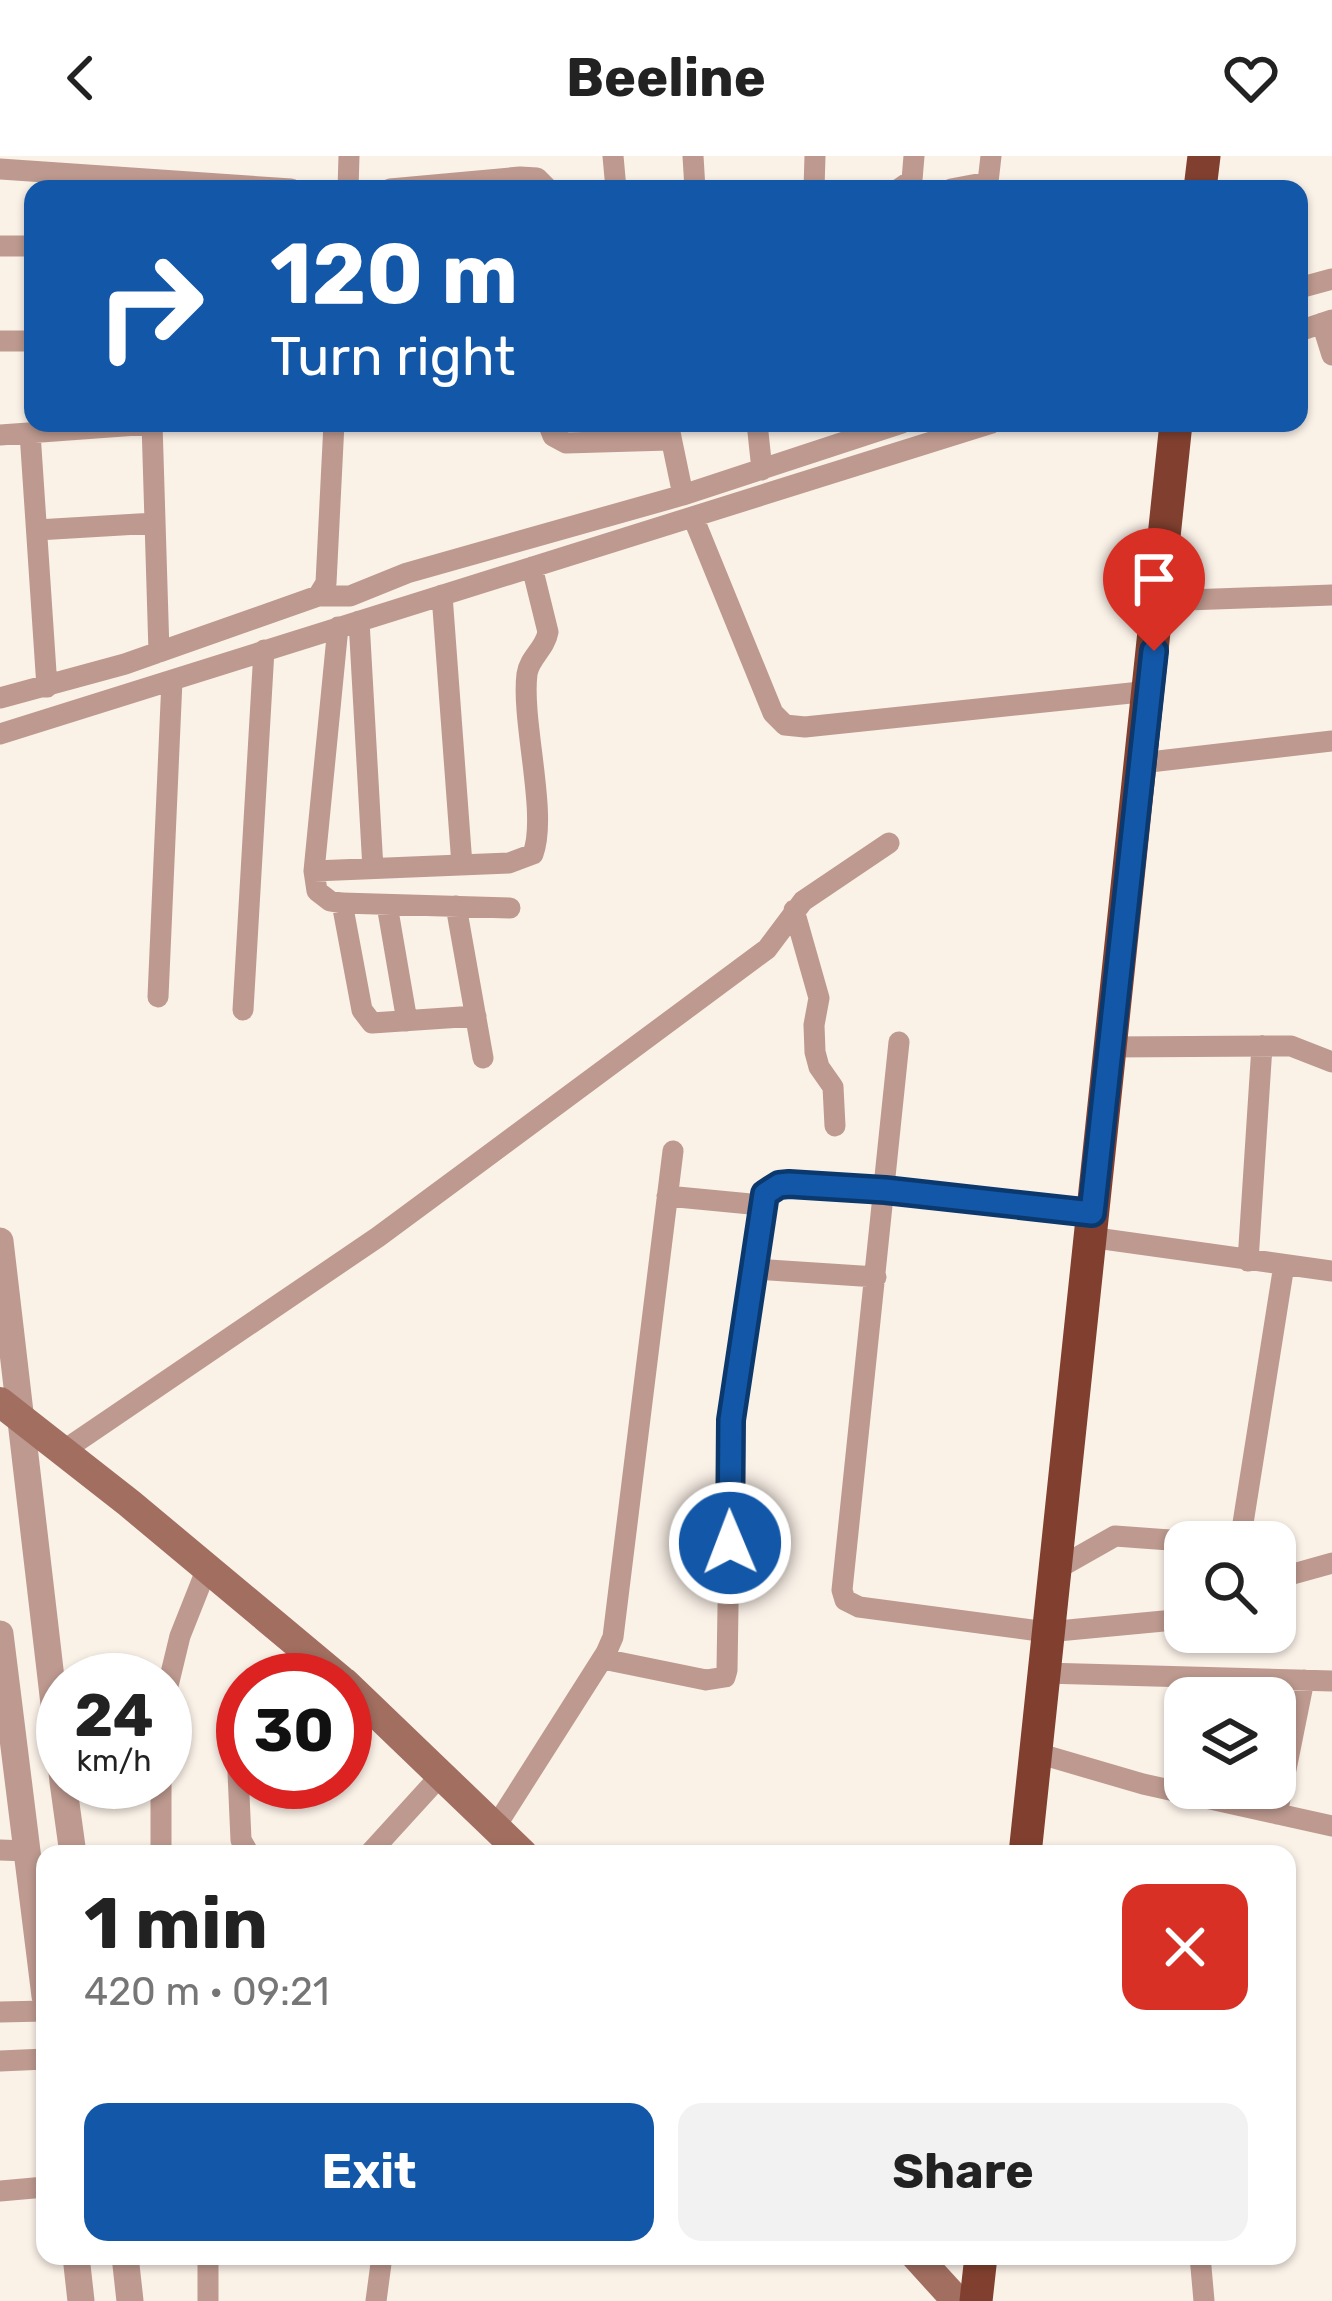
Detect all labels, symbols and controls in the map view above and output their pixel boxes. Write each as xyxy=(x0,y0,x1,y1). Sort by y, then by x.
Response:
icon: back xyxy=(48,45,114,111)
icon: heart xyxy=(1218,45,1284,111)
text: Beeline xyxy=(566,46,766,110)
text: 120 m xyxy=(270,224,518,324)
icon: right xyxy=(72,228,228,384)
text: Turn right xyxy=(270,325,515,389)
pin xyxy=(1103,528,1205,651)
icon: arrive xyxy=(1121,546,1187,612)
position arrow xyxy=(667,1480,793,1606)
map controls xyxy=(1164,1521,1296,1809)
button: search xyxy=(1164,1521,1296,1653)
speed limit sign: 30 xyxy=(216,1653,372,1809)
button: layers xyxy=(1164,1677,1296,1809)
text: 24 xyxy=(74,1680,154,1751)
text: km/h xyxy=(77,1743,151,1779)
text: 1 min xyxy=(84,1881,268,1966)
button: close xyxy=(1122,1884,1248,2010)
text: 420 m · 09:21 xyxy=(84,1969,330,2015)
button: Exit xyxy=(84,2103,654,2241)
button: Share xyxy=(678,2103,1248,2241)

